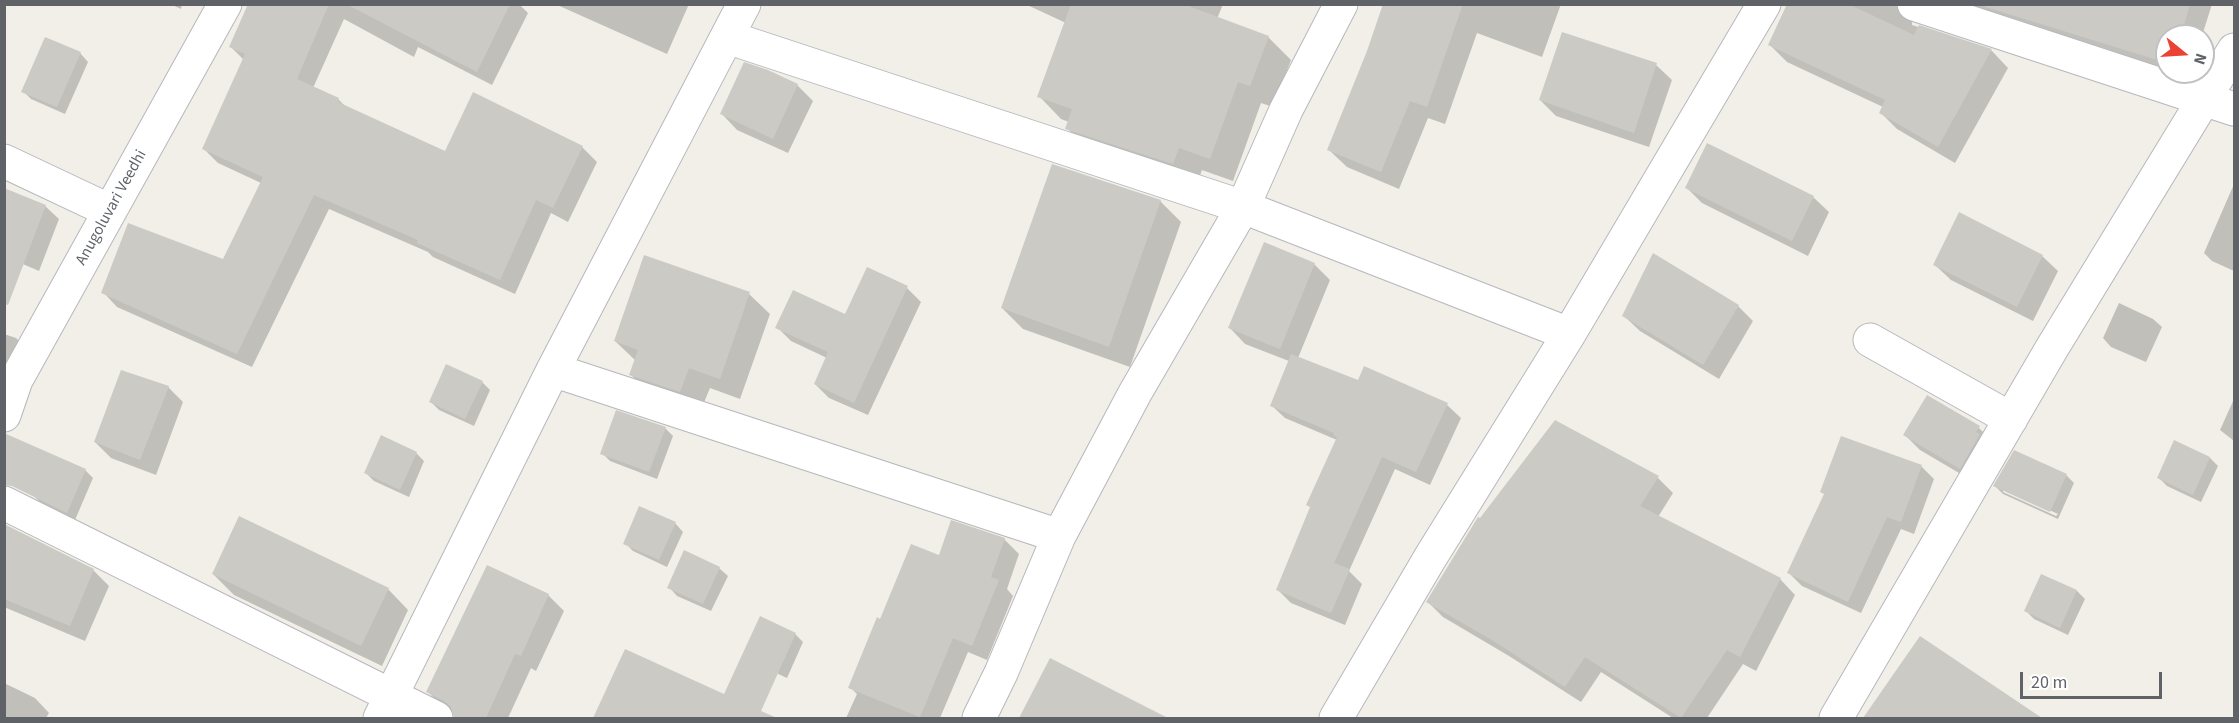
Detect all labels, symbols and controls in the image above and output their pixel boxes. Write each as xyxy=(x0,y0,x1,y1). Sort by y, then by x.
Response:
north arrow xyxy=(2155,24,2215,84)
text: N xyxy=(2188,50,2212,67)
street label: Anugoluvari Veedhi xyxy=(72,147,152,269)
scale bar xyxy=(2023,660,2166,698)
text: 20 m xyxy=(2031,670,2067,695)

